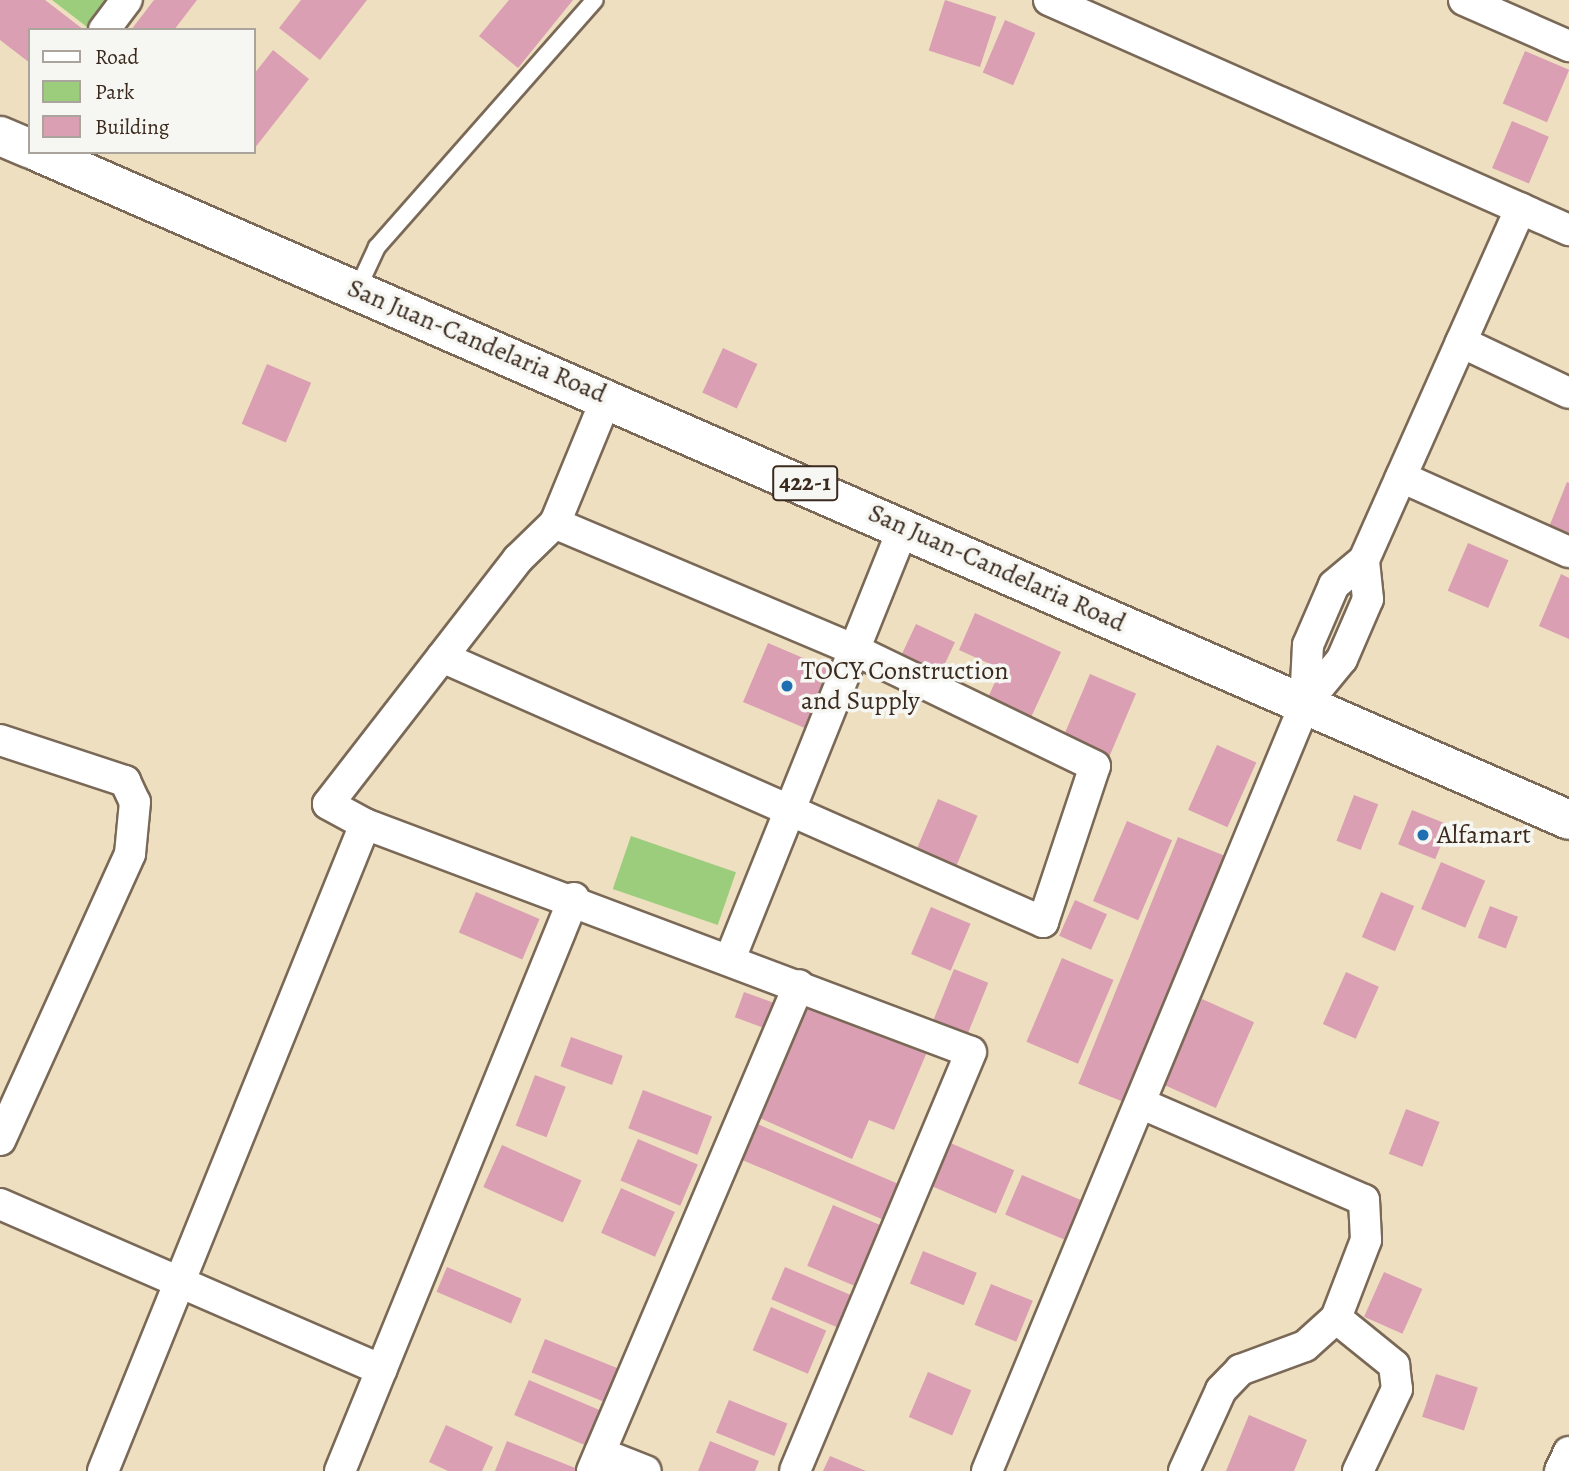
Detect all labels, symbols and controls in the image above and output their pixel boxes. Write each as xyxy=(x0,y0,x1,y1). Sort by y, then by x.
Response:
legend xyxy=(28,28,256,154)
text: Road xyxy=(95,43,139,71)
text: Park xyxy=(95,78,134,106)
text: Building xyxy=(95,113,169,141)
street label: San Juan-Candelaria Road xyxy=(343,272,611,410)
road number: 422-1 xyxy=(772,462,838,504)
street label: San Juan-Candelaria Road xyxy=(864,497,1130,639)
place label: TOCY Construction and Supply xyxy=(801,655,1008,716)
marker: TOCY Construction and Supply xyxy=(779,678,795,694)
place label: Alfamart xyxy=(1437,819,1531,851)
marker: Alfamart xyxy=(1415,827,1431,843)

